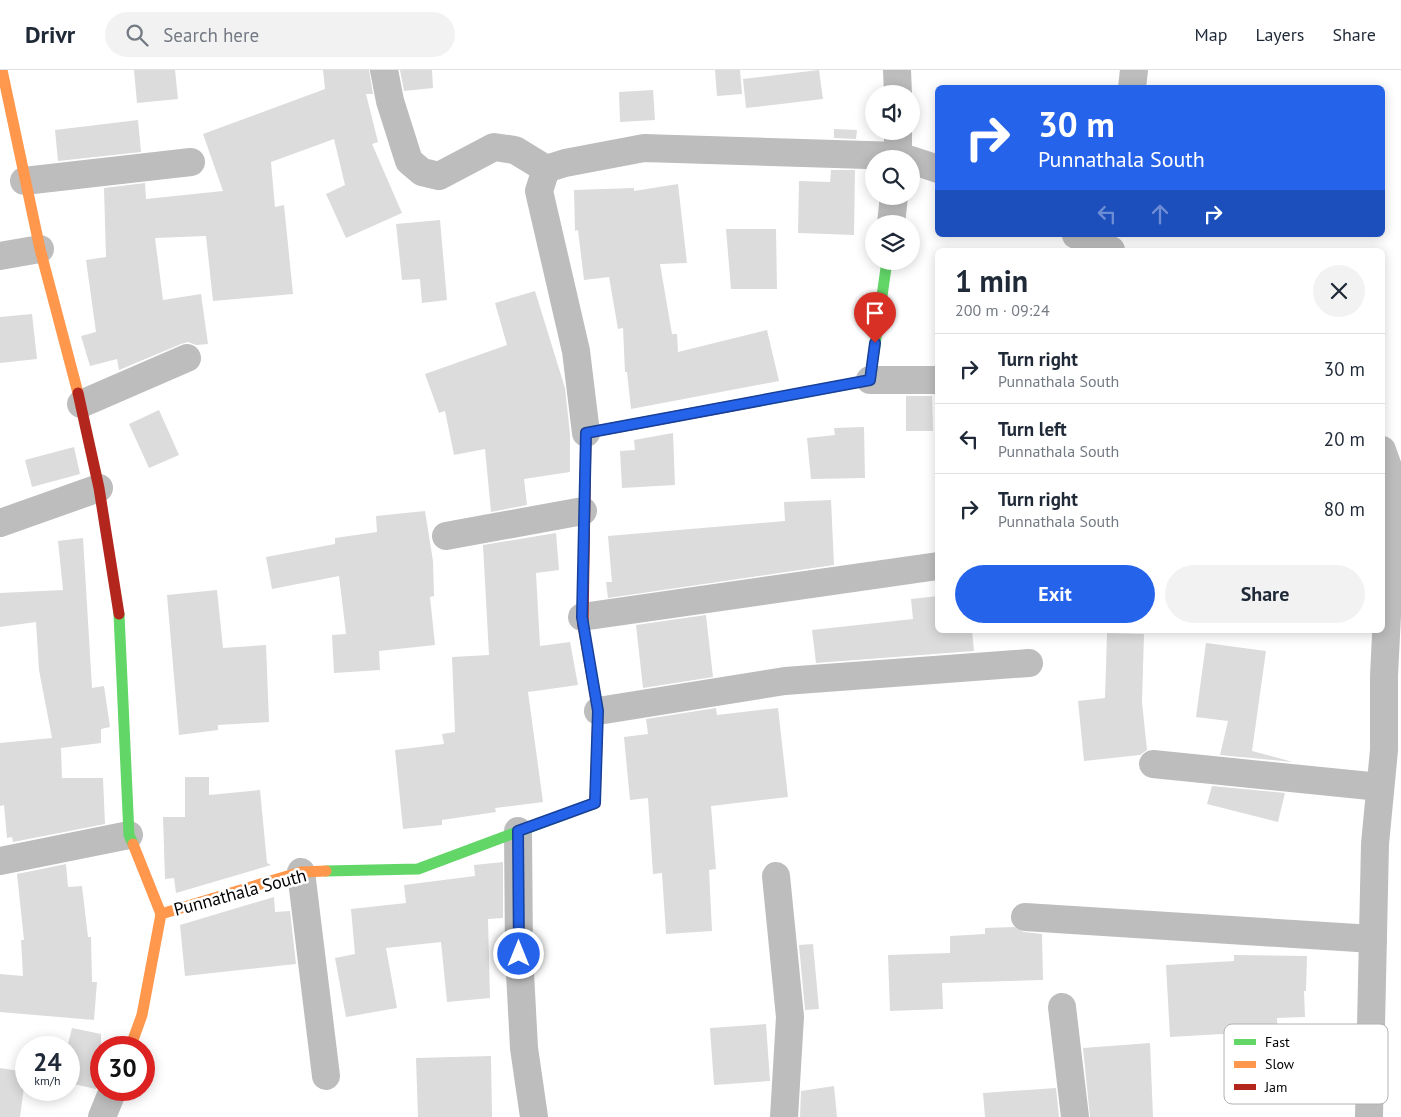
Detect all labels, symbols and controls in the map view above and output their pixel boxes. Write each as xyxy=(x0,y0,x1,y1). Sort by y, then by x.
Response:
search box xyxy=(105,12,455,57)
text: Drivr xyxy=(25,19,75,50)
icon: search xyxy=(123,21,151,49)
text: Search here xyxy=(163,23,259,47)
text: Map xyxy=(1195,23,1227,46)
text: Layers xyxy=(1255,23,1304,46)
text: Share xyxy=(1332,23,1376,46)
map controls xyxy=(865,85,920,270)
button: sound xyxy=(865,85,920,140)
text: 30 m xyxy=(1038,101,1115,147)
icon: right xyxy=(955,105,1020,170)
text: Punnathala South xyxy=(1038,145,1205,173)
button: search xyxy=(865,150,920,205)
icon: left xyxy=(1093,200,1121,228)
icon: ahead xyxy=(1146,200,1174,228)
icon: right xyxy=(1199,200,1227,228)
button: layers xyxy=(865,215,920,270)
text: 1 min xyxy=(955,261,1028,300)
button: close xyxy=(1313,265,1365,317)
pin xyxy=(854,292,896,343)
icon: arrive xyxy=(861,299,889,327)
text: 200 m · 09:24 xyxy=(955,300,1050,320)
text: Turn right xyxy=(998,347,1078,371)
icon: right xyxy=(955,355,983,383)
text: 30 m xyxy=(1324,357,1365,381)
text: Punnathala South xyxy=(998,371,1119,391)
text: Turn left xyxy=(998,417,1067,441)
icon: left xyxy=(955,425,983,453)
text: 20 m xyxy=(1324,427,1365,451)
text: Punnathala South xyxy=(998,441,1119,461)
text: Turn right xyxy=(998,487,1078,511)
icon: right xyxy=(955,495,983,523)
text: 80 m xyxy=(1324,497,1365,521)
text: Punnathala South xyxy=(998,511,1119,531)
button: Exit xyxy=(955,565,1155,623)
button: Share xyxy=(1165,565,1365,623)
street label: Punnathala South xyxy=(171,863,309,921)
position arrow xyxy=(492,927,544,979)
legend xyxy=(1224,1024,1388,1104)
text: Fast xyxy=(1265,1033,1290,1051)
speed limit sign: 30 xyxy=(90,1036,155,1101)
text: 24 xyxy=(33,1046,62,1078)
text: Slow xyxy=(1265,1055,1295,1073)
text: km/h xyxy=(34,1073,61,1088)
text: Jam xyxy=(1264,1078,1287,1096)

